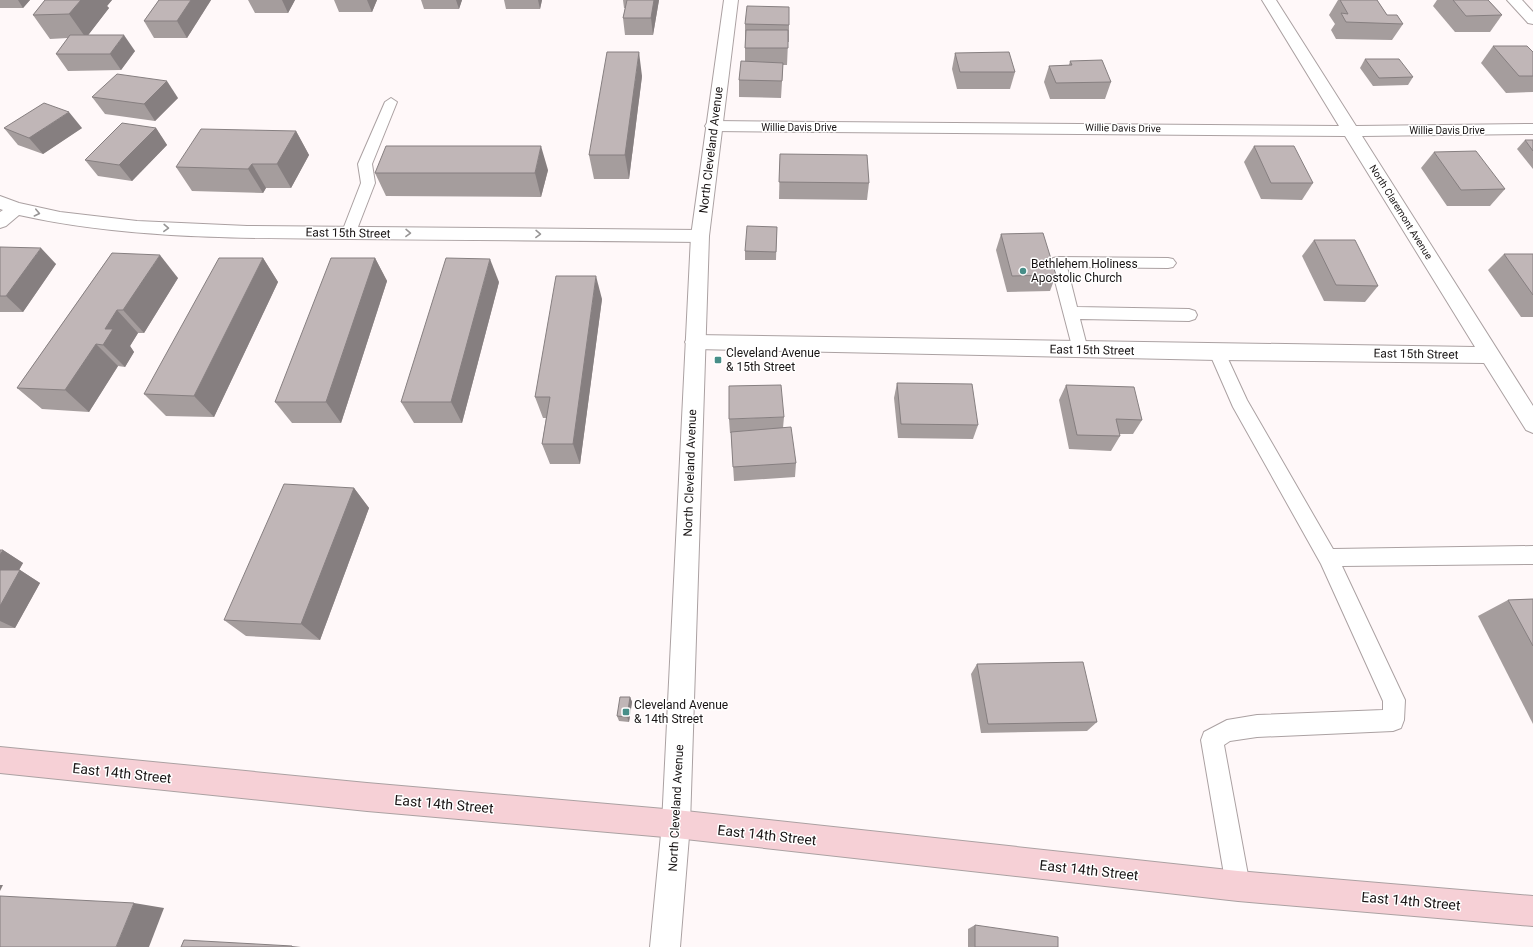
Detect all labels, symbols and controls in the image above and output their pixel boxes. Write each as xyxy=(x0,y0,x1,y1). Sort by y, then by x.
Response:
street label: North Cleveland Avenue xyxy=(696,86,726,214)
street label: Willie Davis Drive xyxy=(761,122,837,133)
street label: Willie Davis Drive xyxy=(1085,122,1161,134)
street label: Willie Davis Drive xyxy=(1409,125,1485,136)
street label: North Claremont Avenue xyxy=(1367,163,1435,261)
one-way arrow xyxy=(34,209,40,217)
one-way arrow xyxy=(163,224,169,233)
street label: East 15th Street xyxy=(305,225,391,241)
one-way arrow xyxy=(405,229,411,237)
one-way arrow xyxy=(535,230,541,238)
place label: Bethlehem Holiness Apostolic Church xyxy=(1031,257,1138,285)
marker: Bethlehem Holiness Apostolic Church xyxy=(1018,266,1028,276)
street label: East 15th Street xyxy=(1049,342,1135,358)
place label: Cleveland Avenue & 15th Street xyxy=(726,346,820,374)
street label: East 15th Street xyxy=(1373,346,1459,362)
marker: Cleveland Avenue & 15th Street xyxy=(713,355,723,365)
street label: North Cleveland Avenue xyxy=(681,409,699,537)
place label: Cleveland Avenue & 14th Street xyxy=(634,698,728,726)
marker: Cleveland Avenue & 14th Street xyxy=(621,707,631,717)
street label: North Cleveland Avenue xyxy=(666,744,686,872)
street label: East 14th Street xyxy=(72,760,173,786)
street label: East 14th Street xyxy=(394,792,495,816)
street label: East 14th Street xyxy=(717,822,818,848)
street label: East 14th Street xyxy=(1039,857,1140,883)
street label: East 14th Street xyxy=(1361,889,1462,913)

